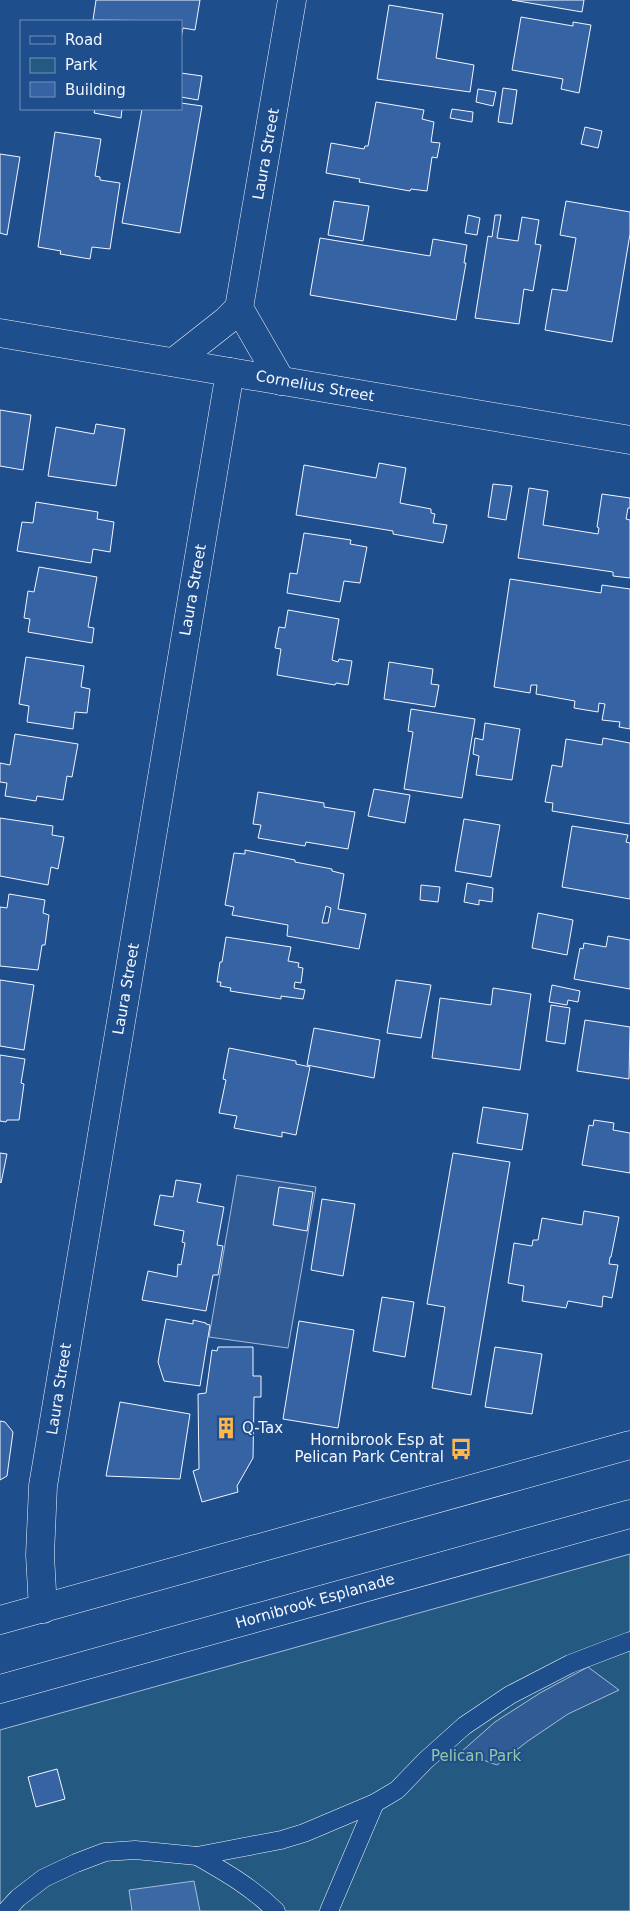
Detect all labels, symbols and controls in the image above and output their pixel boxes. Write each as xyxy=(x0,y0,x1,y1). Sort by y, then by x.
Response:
legend xyxy=(20,20,182,110)
text: Road xyxy=(65,31,103,49)
text: Park xyxy=(65,56,98,74)
text: Building xyxy=(65,81,126,99)
street label: Laura Street xyxy=(249,107,283,201)
street label: Cornelius Street xyxy=(254,367,376,405)
street label: Laura Street xyxy=(176,543,210,637)
street label: Laura Street xyxy=(109,942,143,1036)
street label: Laura Street xyxy=(43,1342,75,1436)
building icon: Q-Tax xyxy=(213,1415,239,1441)
place label: Q-Tax xyxy=(242,1419,283,1437)
place label: Hornibrook Esp at Pelican Park Central xyxy=(294,1431,444,1466)
bus stop icon: Hornibrook Esp at Pelican Park Central xyxy=(448,1436,474,1462)
street label: Hornibrook Esplanade xyxy=(233,1570,397,1632)
park label: Pelican Park xyxy=(431,1747,521,1765)

